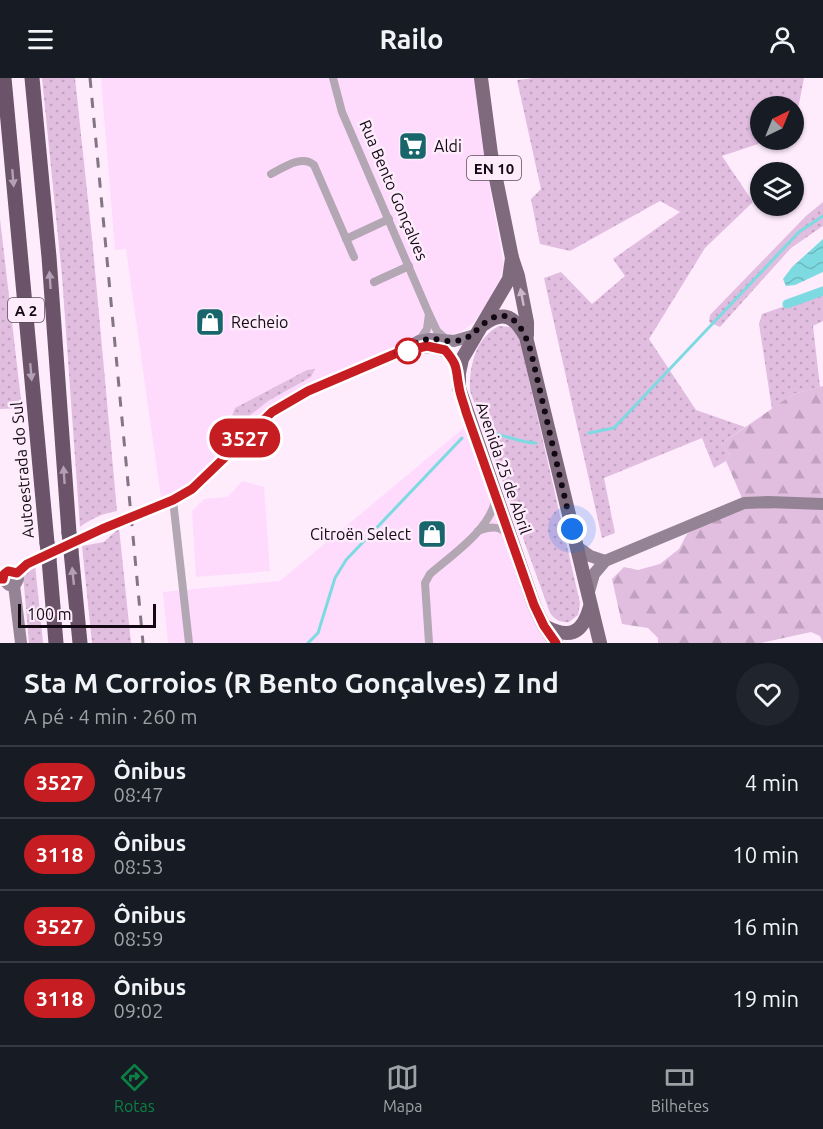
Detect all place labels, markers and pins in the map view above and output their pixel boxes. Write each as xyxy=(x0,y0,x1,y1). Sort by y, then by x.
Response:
supermarket icon: Aldi xyxy=(397,130,429,162)
place label: Aldi xyxy=(434,137,462,155)
shop icon: Recheio xyxy=(194,306,226,338)
place label: Recheio xyxy=(231,313,288,331)
unlabelled marker xyxy=(395,338,421,364)
shop icon: Citroën Select xyxy=(416,518,448,550)
place label: Citroën Select xyxy=(310,525,412,543)

